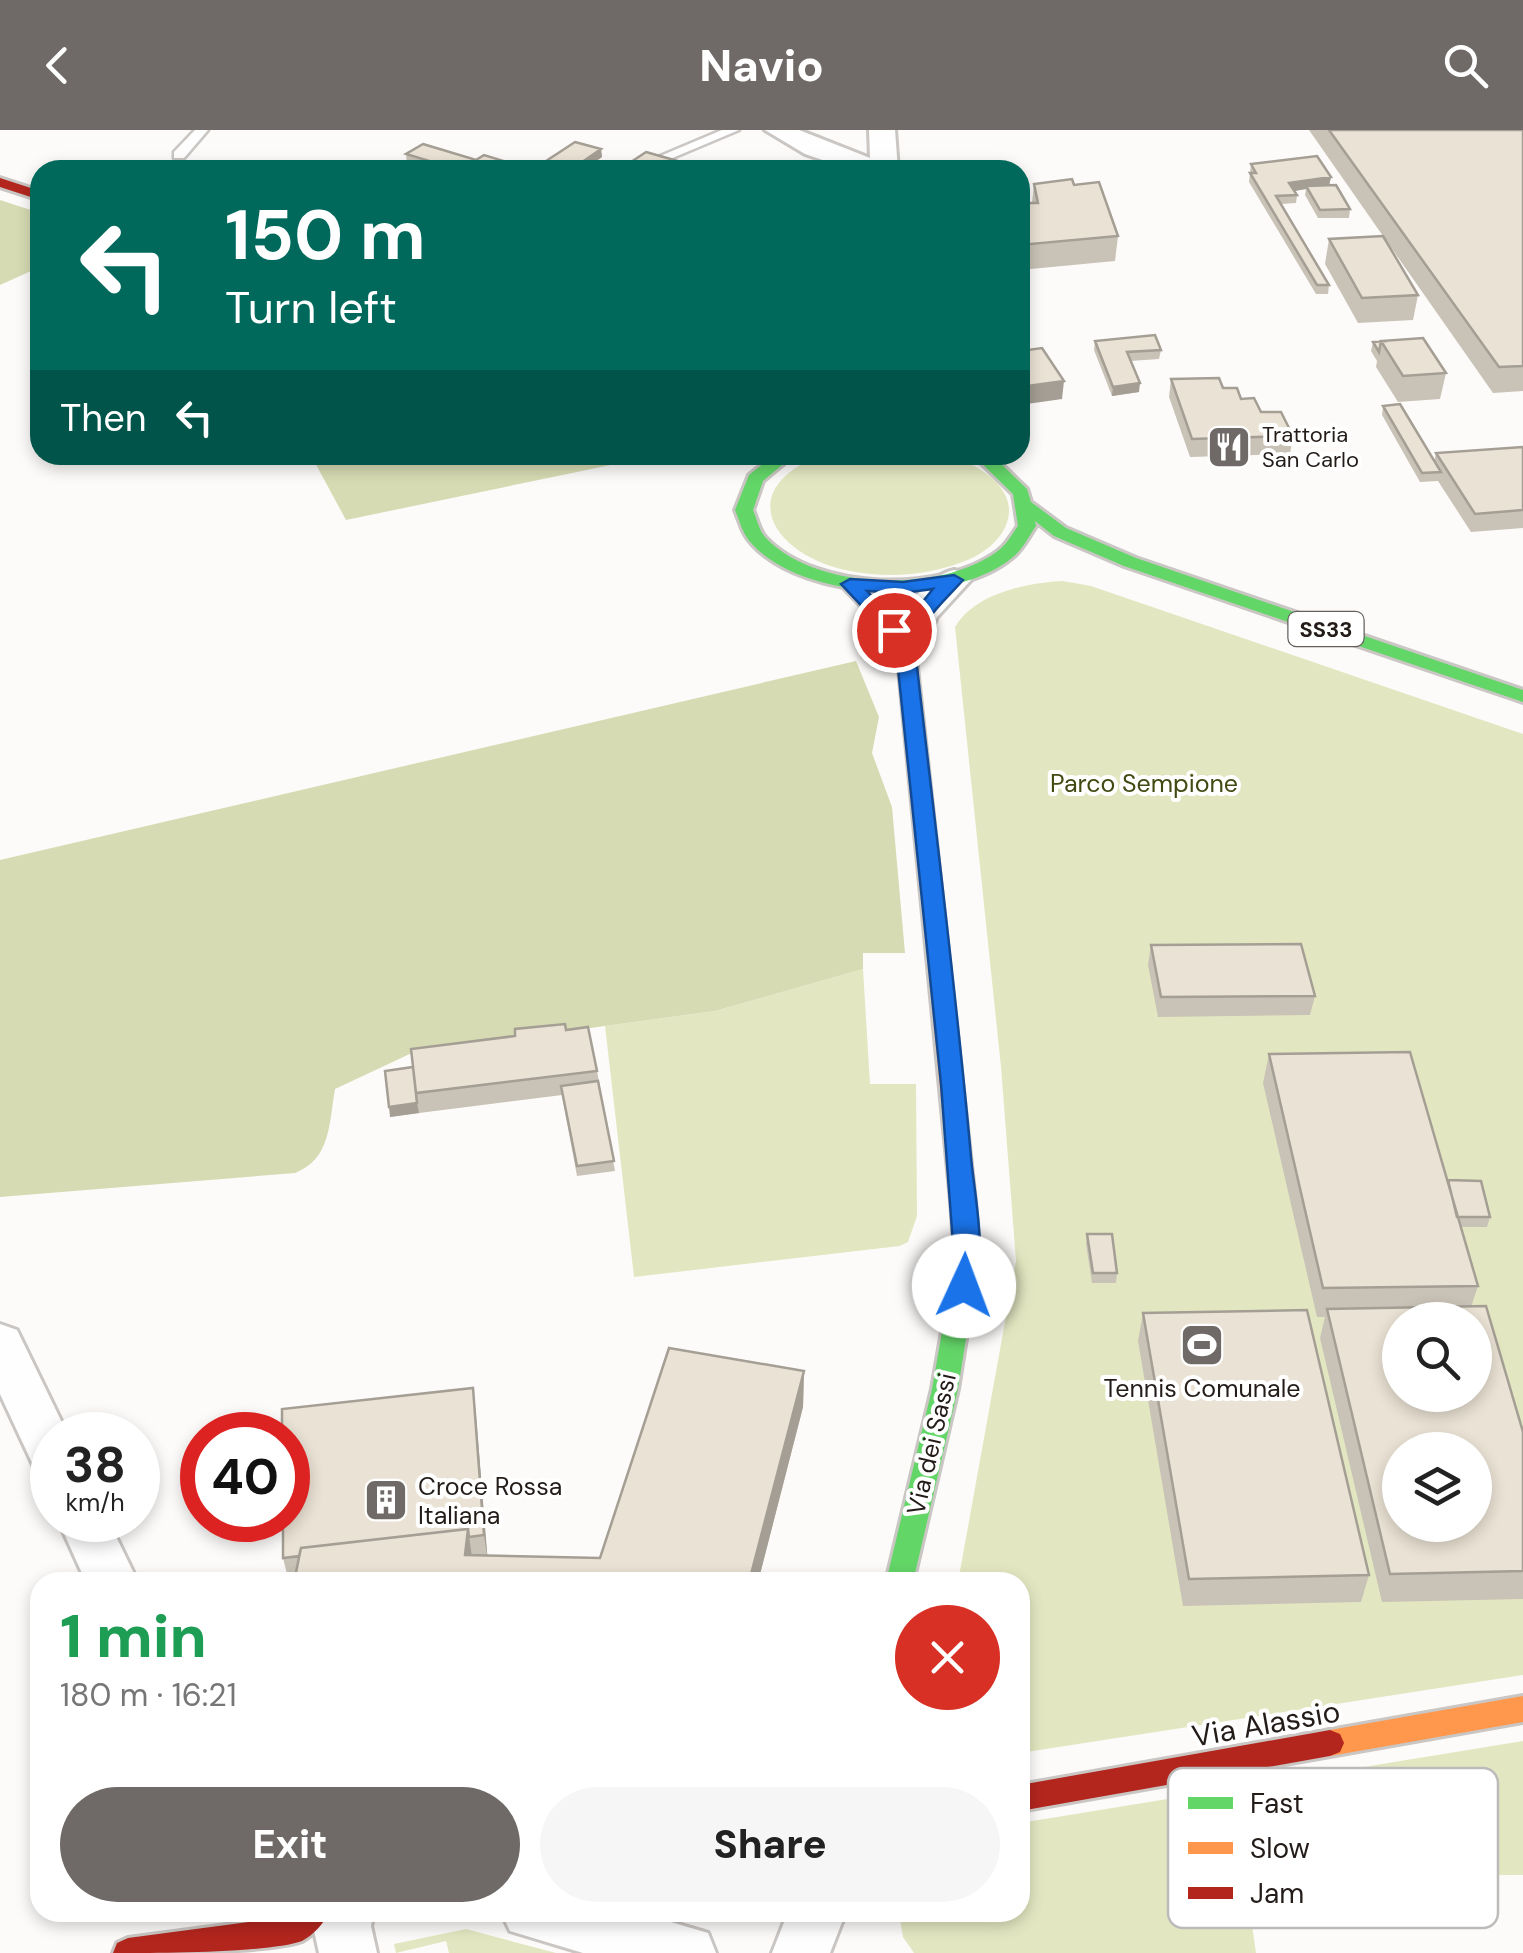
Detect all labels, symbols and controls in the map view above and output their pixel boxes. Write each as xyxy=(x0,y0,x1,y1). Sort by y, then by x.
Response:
text: Navio xyxy=(699,36,824,95)
icon: back xyxy=(30,38,85,93)
icon: search xyxy=(1438,38,1493,93)
text: 150 m xyxy=(225,190,426,281)
icon: left xyxy=(60,200,190,330)
text: Turn left xyxy=(225,278,397,337)
icon: left xyxy=(167,390,222,445)
text: Then xyxy=(60,393,147,443)
place label: Trattoria San Carlo xyxy=(1262,420,1359,474)
restaurant icon: Trattoria San Carlo xyxy=(1206,424,1252,470)
pin xyxy=(852,588,937,673)
icon: arrive xyxy=(867,603,922,658)
road number: SS33 xyxy=(1288,612,1364,646)
park label: Parco Sempione xyxy=(1050,767,1238,800)
position arrow xyxy=(912,1234,1016,1338)
map controls xyxy=(1382,1302,1492,1542)
button: search xyxy=(1382,1302,1492,1412)
sports icon: Tennis Comunale xyxy=(1179,1322,1225,1368)
street label: Via dei Sassi xyxy=(899,1370,964,1518)
place label: Tennis Comunale xyxy=(1104,1372,1300,1405)
speed limit sign: 40 xyxy=(180,1412,310,1542)
text: 38 xyxy=(64,1432,126,1498)
button: layers xyxy=(1382,1432,1492,1542)
place label: Croce Rossa Italiana xyxy=(418,1470,562,1532)
building icon: Croce Rossa Italiana xyxy=(363,1477,409,1523)
text: km/h xyxy=(65,1486,125,1519)
text: 1 min xyxy=(60,1597,207,1676)
button: close xyxy=(895,1605,1000,1710)
text: 180 m · 16:21 xyxy=(60,1674,237,1716)
street label: Via Alassio xyxy=(1189,1691,1343,1756)
legend xyxy=(1168,1768,1498,1928)
text: Fast xyxy=(1250,1785,1304,1822)
button: Exit xyxy=(60,1787,520,1902)
button: Share xyxy=(540,1787,1000,1902)
text: Slow xyxy=(1250,1830,1310,1867)
text: Jam xyxy=(1250,1875,1304,1912)

